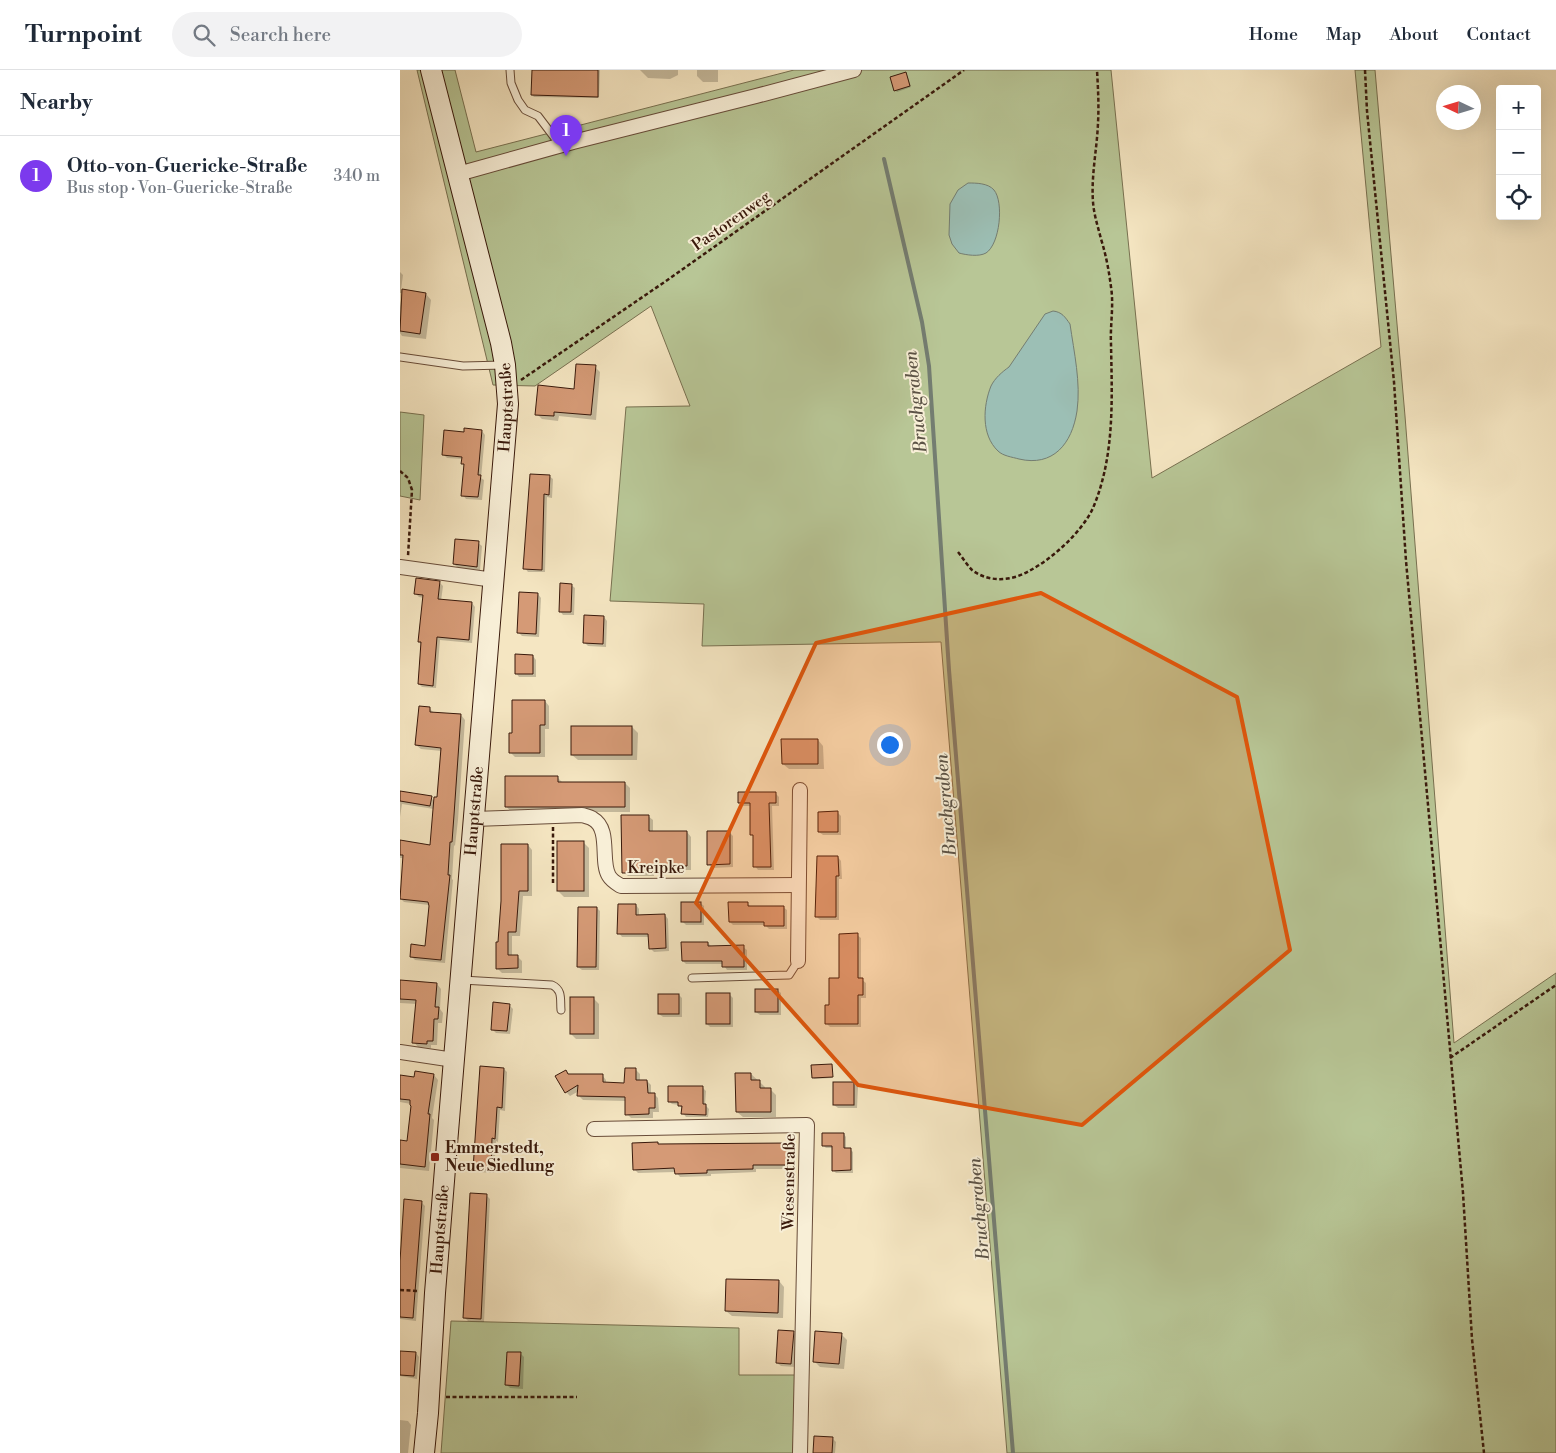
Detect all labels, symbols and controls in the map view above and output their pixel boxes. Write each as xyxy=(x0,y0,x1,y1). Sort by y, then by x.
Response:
search box xyxy=(172,12,522,57)
text: Turnpoint xyxy=(25,20,142,50)
icon: search xyxy=(190,21,218,49)
text: Search here xyxy=(230,23,331,47)
text: Home xyxy=(1249,23,1298,46)
text: Map xyxy=(1326,23,1362,46)
text: About xyxy=(1390,23,1439,46)
text: Contact xyxy=(1467,23,1531,46)
north arrow xyxy=(1436,85,1481,130)
map controls xyxy=(1496,85,1541,220)
button: + xyxy=(1496,85,1541,130)
text: Nearby xyxy=(20,90,93,116)
pin: 1 xyxy=(550,115,582,156)
button: − xyxy=(1496,130,1541,175)
text: Otto-von-Guericke-Straße xyxy=(67,154,308,178)
text: 1 xyxy=(32,166,40,186)
text: 340 m xyxy=(333,166,380,186)
button: locate xyxy=(1496,175,1541,220)
text: Bus stop · Von-Guericke-Straße xyxy=(67,178,292,198)
street label: Pastorenweg xyxy=(688,186,775,255)
water label: Bruchgraben xyxy=(899,349,933,455)
street label: Hauptstraße xyxy=(494,362,518,453)
your location xyxy=(877,732,903,758)
water label: Bruchgraben xyxy=(930,752,962,858)
street label: Hauptstraße xyxy=(461,765,488,857)
street label: Kreipke xyxy=(627,858,685,878)
street label: Wiesenstraße xyxy=(778,1133,800,1232)
place label: Emmerstedt, Neue Siedlung xyxy=(445,1138,555,1176)
marker: Emmerstedt, Neue Siedlung xyxy=(429,1151,441,1163)
water label: Bruchgraben xyxy=(963,1156,995,1262)
street label: Hauptstraße xyxy=(427,1184,454,1275)

